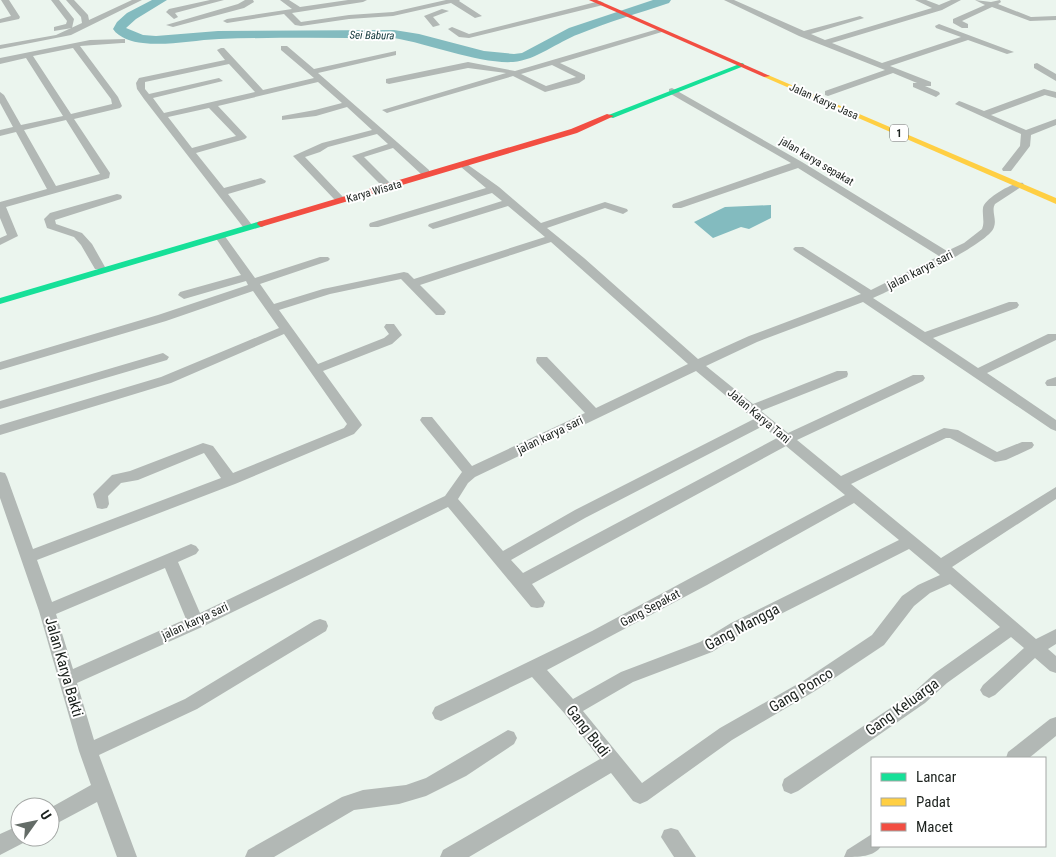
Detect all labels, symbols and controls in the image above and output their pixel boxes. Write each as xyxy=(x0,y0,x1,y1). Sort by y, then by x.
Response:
water label: Sei Babura xyxy=(349,29,395,42)
street label: Jalan Karya Jasa xyxy=(787,80,860,122)
road number: 1 xyxy=(890,125,908,142)
street label: jalan karya sepakat xyxy=(777,134,856,189)
street label: Karya Wisata xyxy=(345,177,403,206)
street label: jalan karya sari xyxy=(884,248,955,293)
street label: Jalan Karya Tani xyxy=(725,386,793,446)
street label: jalan karya sari xyxy=(514,413,585,457)
street label: Gang Sepakat xyxy=(618,586,683,630)
street label: jalan karya sari xyxy=(159,600,230,643)
street label: Gang Mangga xyxy=(702,600,782,654)
street label: Jalan Karya Bakti xyxy=(41,615,87,719)
street label: Gang Ponco xyxy=(766,664,836,716)
street label: Gang Keluarga xyxy=(862,674,942,740)
street label: Gang Budi xyxy=(562,702,614,760)
legend xyxy=(871,757,1046,847)
text: Lancar xyxy=(916,768,957,786)
text: Padat xyxy=(916,793,950,811)
north arrow xyxy=(10,797,60,847)
text: U xyxy=(37,807,55,823)
text: Macet xyxy=(916,818,953,836)

